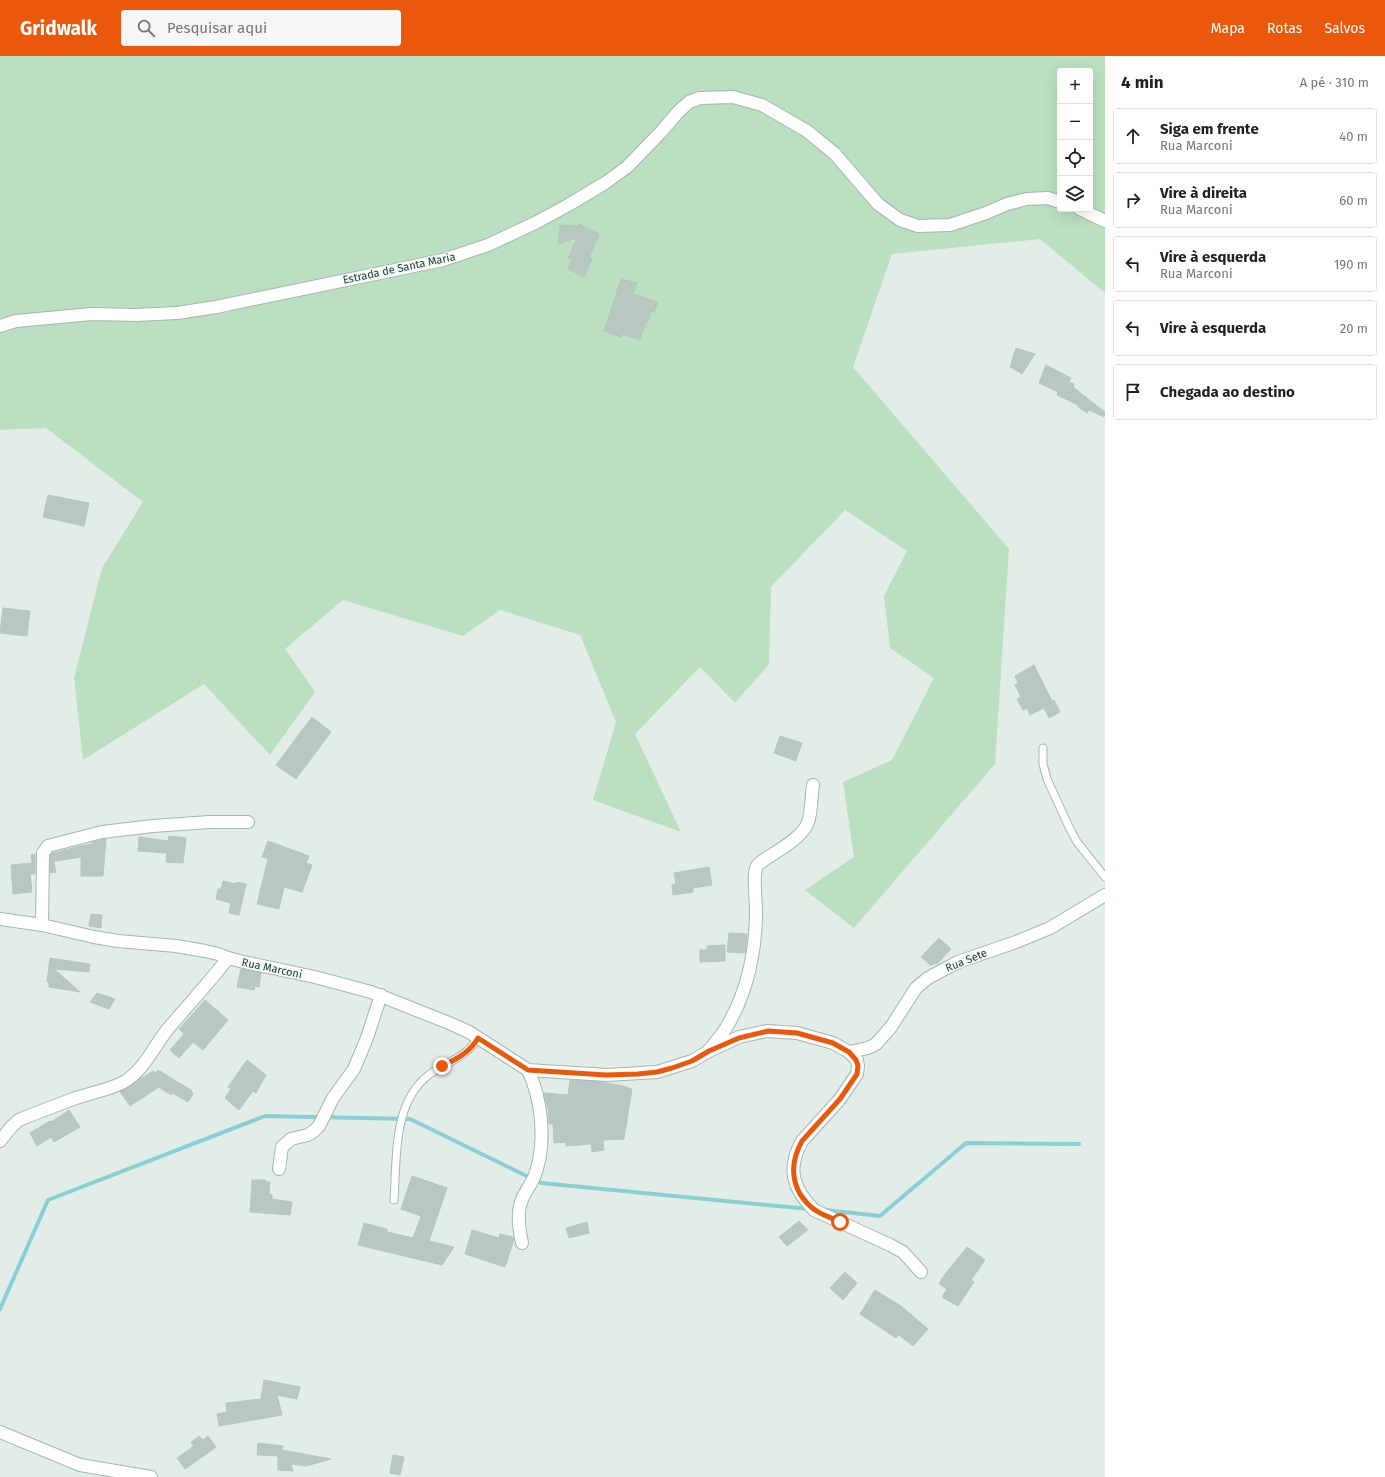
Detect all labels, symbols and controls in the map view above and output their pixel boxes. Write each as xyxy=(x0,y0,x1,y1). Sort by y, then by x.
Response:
search box xyxy=(121,10,401,46)
text: Gridwalk xyxy=(20,17,97,40)
icon: search xyxy=(135,17,157,39)
text: Pesquisar aqui xyxy=(167,19,267,37)
text: Mapa xyxy=(1211,20,1245,37)
text: Rotas xyxy=(1267,20,1302,37)
text: Salvos xyxy=(1324,20,1365,37)
map controls xyxy=(1057,68,1093,212)
button: + xyxy=(1057,68,1093,104)
text: 4 min xyxy=(1121,72,1164,93)
text: A pé · 310 m xyxy=(1300,75,1369,90)
button: − xyxy=(1057,104,1093,140)
text: Siga em frente xyxy=(1160,120,1259,138)
icon: ahead xyxy=(1122,125,1144,147)
text: 40 m xyxy=(1339,129,1368,144)
text: Rua Marconi xyxy=(1160,138,1233,153)
button: locate xyxy=(1057,140,1093,176)
button: layers xyxy=(1057,176,1093,212)
text: Vire à direita xyxy=(1160,184,1247,202)
icon: right xyxy=(1122,189,1144,211)
text: 60 m xyxy=(1339,193,1368,208)
text: Rua Marconi xyxy=(1160,202,1233,217)
text: Vire à esquerda xyxy=(1160,248,1266,266)
street label: Estrada de Santa Maria xyxy=(342,250,457,287)
icon: left xyxy=(1122,253,1144,275)
text: 190 m xyxy=(1334,257,1368,272)
text: Rua Marconi xyxy=(1160,266,1233,281)
icon: left xyxy=(1122,317,1144,339)
text: Vire à esquerda xyxy=(1160,319,1266,337)
text: 20 m xyxy=(1340,321,1368,336)
icon: arrive xyxy=(1122,381,1144,403)
text: Chegada ao destino xyxy=(1160,383,1295,401)
street label: Rua Sete xyxy=(943,946,989,975)
street label: Rua Marconi xyxy=(240,956,303,981)
route end xyxy=(433,1057,451,1075)
route start xyxy=(831,1213,849,1231)

